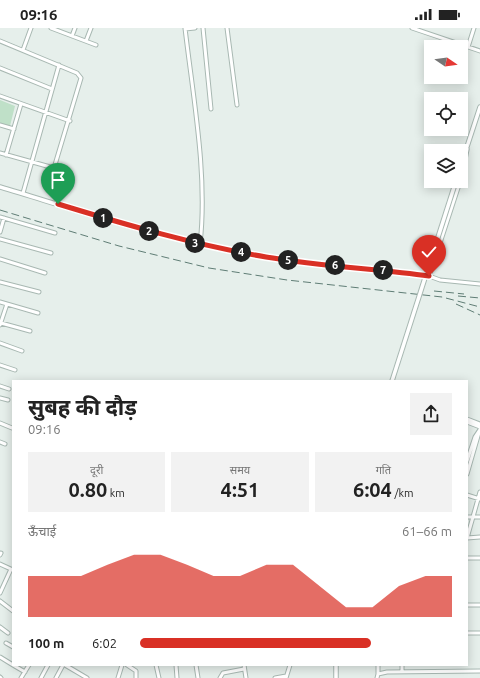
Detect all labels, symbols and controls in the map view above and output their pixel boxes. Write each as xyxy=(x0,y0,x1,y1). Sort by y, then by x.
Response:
text: 09:16 xyxy=(20,6,58,23)
north arrow xyxy=(424,40,468,84)
map controls xyxy=(424,40,468,188)
button: locate xyxy=(424,92,468,136)
button: layers xyxy=(424,144,468,188)
pin xyxy=(41,163,75,204)
icon: arrive xyxy=(47,169,69,191)
pin: 1 xyxy=(93,208,113,228)
text: 1 xyxy=(100,212,106,224)
pin: 2 xyxy=(139,221,159,241)
text: 2 xyxy=(146,225,152,237)
pin: 3 xyxy=(185,233,205,253)
pin xyxy=(412,235,446,276)
text: 3 xyxy=(192,237,198,249)
icon: check xyxy=(418,241,440,263)
pin: 4 xyxy=(231,242,251,262)
text: 4 xyxy=(238,246,244,258)
pin: 5 xyxy=(278,250,298,270)
text: 5 xyxy=(285,254,291,266)
pin: 6 xyxy=(325,255,345,275)
text: 6 xyxy=(332,259,338,271)
pin: 7 xyxy=(373,260,393,280)
text: 7 xyxy=(380,264,386,276)
button: share xyxy=(410,393,452,435)
text: सुबह की दौड़ xyxy=(28,394,137,419)
text: 09:16 xyxy=(28,422,61,436)
text: दूरी xyxy=(90,464,103,476)
text: समय xyxy=(230,464,250,476)
text: गति xyxy=(376,464,391,476)
text: 0.80 xyxy=(68,478,107,501)
text: 4:51 xyxy=(221,478,259,501)
text: 6:04 xyxy=(353,478,392,501)
text: km xyxy=(107,487,125,499)
text: /km xyxy=(392,487,414,499)
text: ऊँचाई xyxy=(28,524,56,538)
text: 61–66 m xyxy=(402,524,452,538)
text: 100 m xyxy=(28,636,64,650)
text: 6:02 xyxy=(92,636,117,650)

